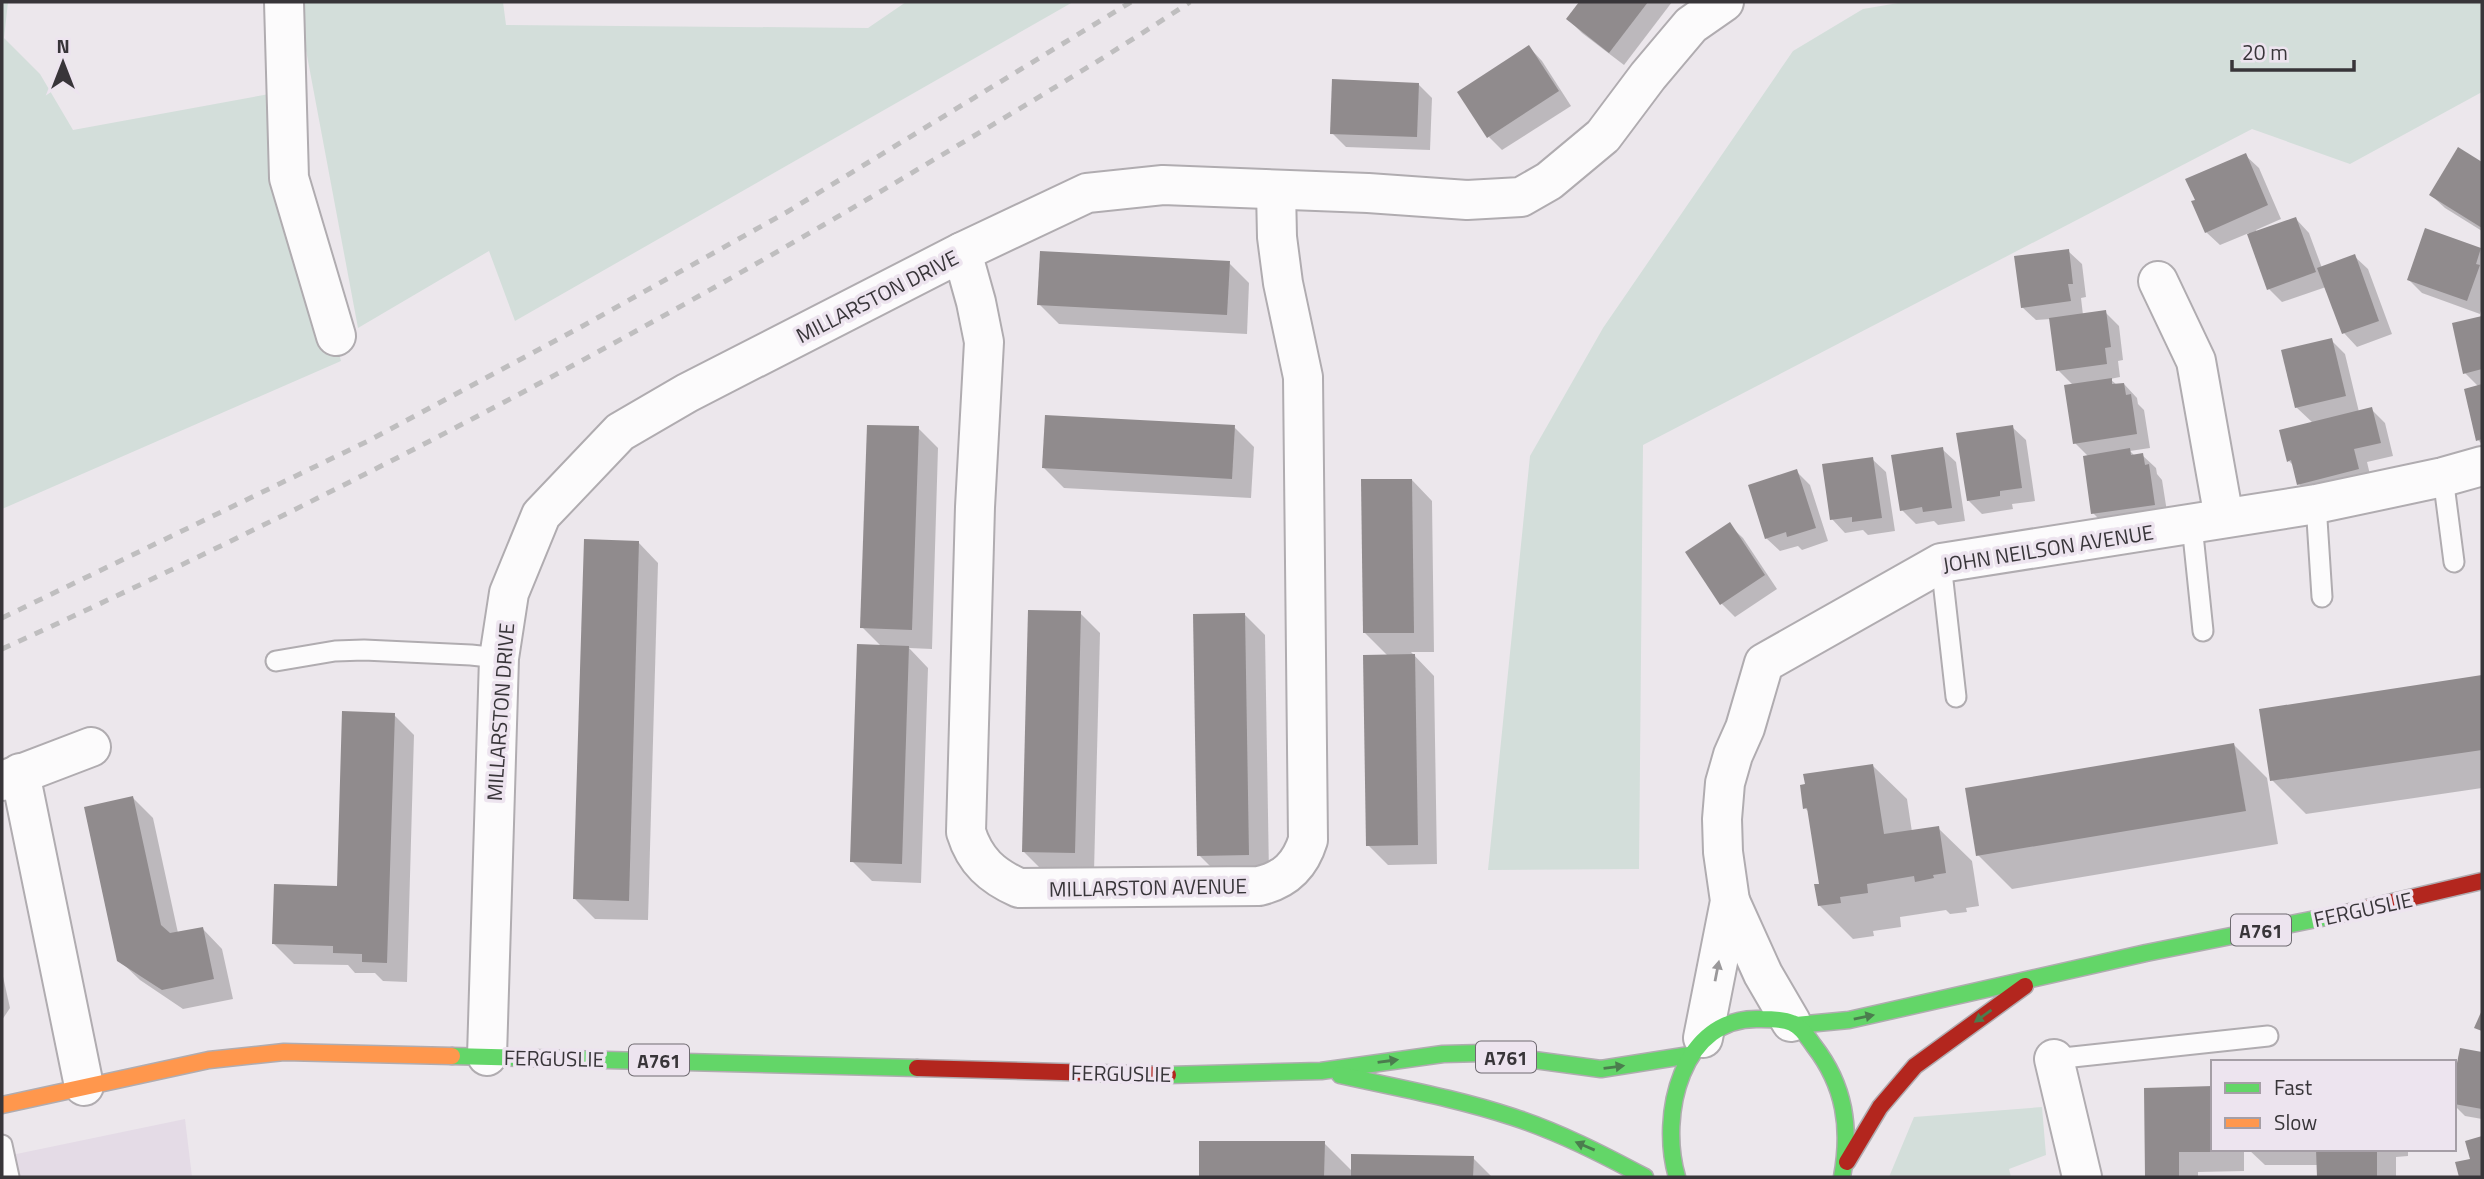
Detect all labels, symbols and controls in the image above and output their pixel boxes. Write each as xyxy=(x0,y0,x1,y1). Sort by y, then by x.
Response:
north arrow xyxy=(28,28,98,98)
scale bar xyxy=(2232,28,2354,72)
text: N xyxy=(56,31,70,60)
text: 20 m xyxy=(2242,36,2288,68)
street label: MILLARSTON DRIVE xyxy=(790,241,964,351)
street label: JOHN NEILSON AVENUE xyxy=(1940,516,2156,580)
street label: MILLARSTON DRIVE xyxy=(478,622,522,802)
street label: MILLARSTON AVENUE xyxy=(1049,869,1247,905)
street label: FERGUSLIE xyxy=(2311,883,2415,935)
road number: A761 xyxy=(2231,914,2291,946)
one-way arrow xyxy=(1712,960,1723,982)
one-way arrow xyxy=(1974,1009,1992,1023)
one-way arrow xyxy=(1853,1011,1875,1022)
street label: FERGUSLIE xyxy=(504,1041,604,1075)
road number: A761 xyxy=(1476,1042,1536,1072)
road number: A761 xyxy=(629,1044,689,1076)
one-way arrow xyxy=(1378,1055,1400,1066)
street label: FERGUSLIE xyxy=(1071,1056,1171,1090)
legend xyxy=(2211,1060,2456,1151)
one-way arrow xyxy=(1604,1062,1626,1073)
text: Fast xyxy=(2274,1071,2313,1103)
text: Slow xyxy=(2274,1106,2317,1138)
one-way arrow xyxy=(1574,1140,1595,1151)

